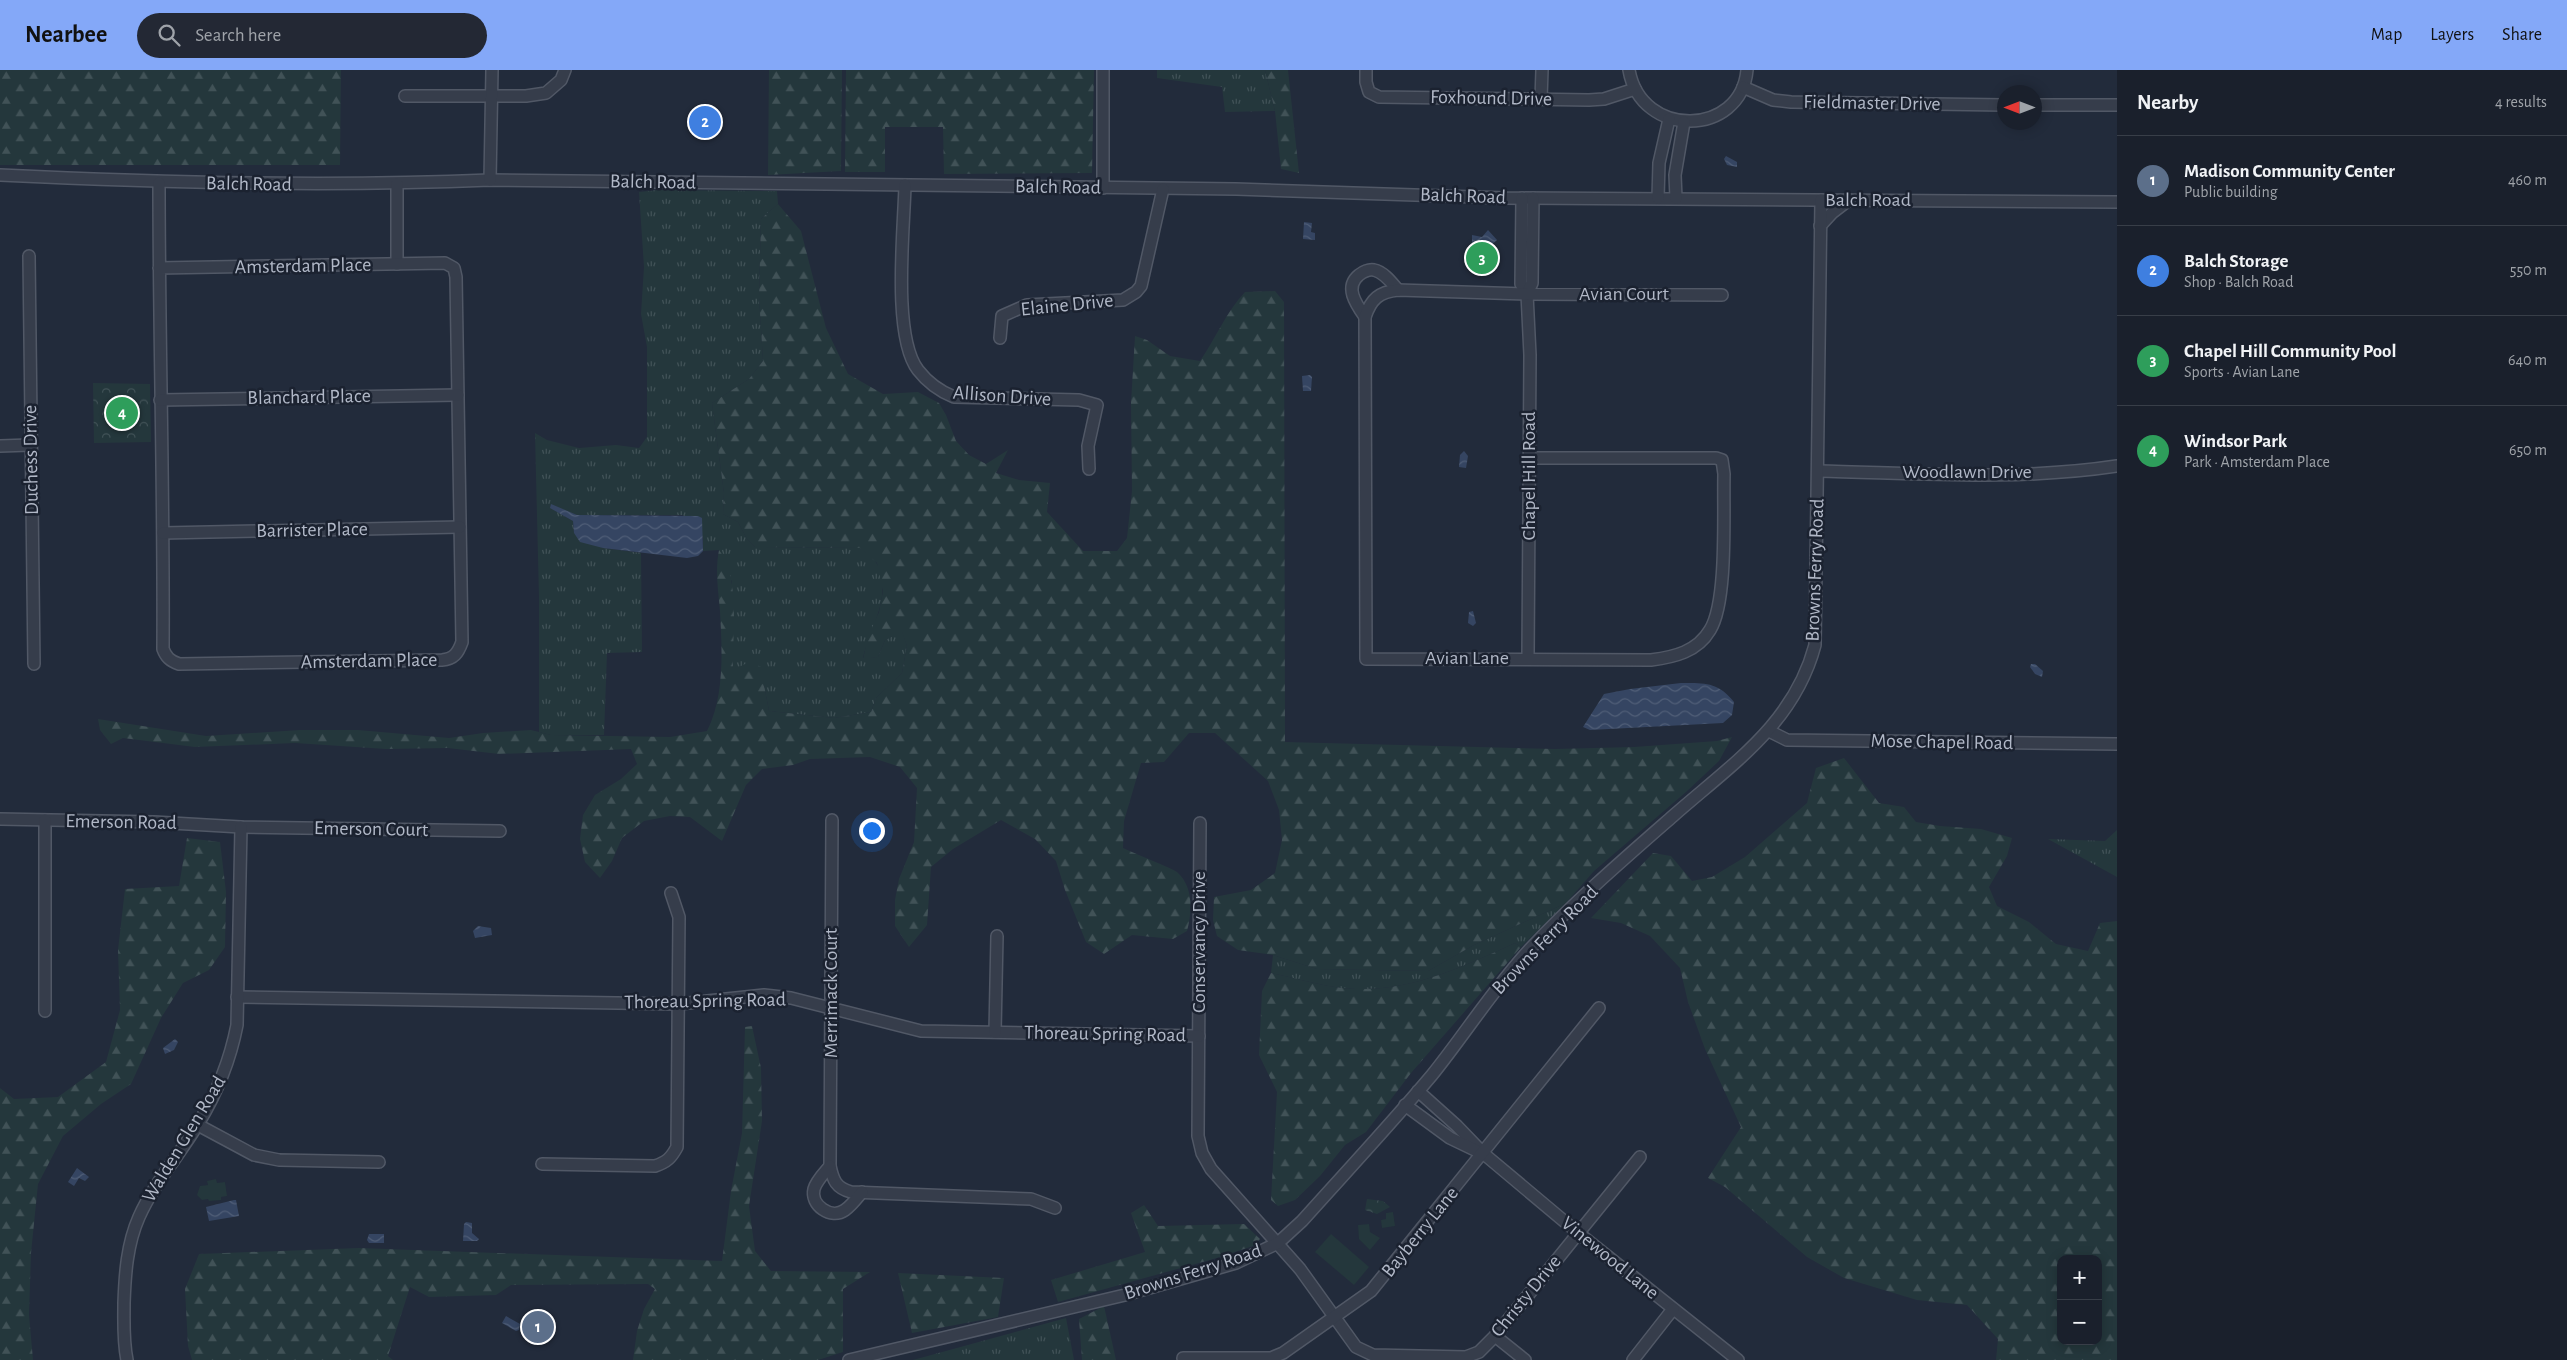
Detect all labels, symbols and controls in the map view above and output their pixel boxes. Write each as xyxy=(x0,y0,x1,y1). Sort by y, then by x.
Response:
search box xyxy=(137,13,487,58)
icon: search xyxy=(155,21,183,49)
text: Nearbee xyxy=(25,23,107,47)
text: Search here xyxy=(195,26,281,45)
text: Map xyxy=(2371,26,2402,44)
text: Layers xyxy=(2430,26,2474,44)
text: Share xyxy=(2502,26,2542,44)
north arrow xyxy=(1997,85,2042,130)
street label: Foxhound Drive xyxy=(1430,87,1552,109)
street label: Fieldmaster Drive xyxy=(1803,92,1941,114)
text: Nearby xyxy=(2137,92,2198,113)
text: 4 results xyxy=(2495,94,2547,110)
pin: 2 xyxy=(689,103,721,141)
text: Madison Community Center xyxy=(2184,162,2395,181)
street label: Balch Road xyxy=(610,171,696,193)
text: 1 xyxy=(2150,172,2156,188)
text: 460 m xyxy=(2508,172,2547,188)
street label: Balch Road xyxy=(206,173,292,195)
street label: Balch Road xyxy=(1015,176,1101,198)
text: Public building xyxy=(2184,184,2278,200)
street label: Balch Road xyxy=(1420,185,1506,207)
street label: Balch Road xyxy=(1825,190,1911,210)
pin: 3 xyxy=(1466,239,1498,277)
text: Balch Storage xyxy=(2184,252,2288,271)
street label: Amsterdam Place xyxy=(234,255,372,277)
text: 2 xyxy=(2149,262,2157,278)
text: 550 m xyxy=(2510,262,2547,278)
text: Shop · Balch Road xyxy=(2184,274,2294,290)
street label: Avian Court xyxy=(1579,284,1670,304)
street label: Elaine Drive xyxy=(1020,290,1114,320)
text: Chapel Hill Community Pool xyxy=(2184,342,2396,361)
text: 3 xyxy=(2150,352,2156,368)
text: 640 m xyxy=(2508,352,2547,368)
text: Sports · Avian Lane xyxy=(2184,364,2300,380)
street label: Allison Drive xyxy=(952,383,1052,409)
street label: Blanchard Place xyxy=(247,386,371,408)
pin: 4 xyxy=(106,394,138,432)
street label: Duchess Drive xyxy=(20,405,42,515)
street label: Chapel Hill Road xyxy=(1519,411,1539,541)
text: Windsor Park xyxy=(2184,432,2287,451)
text: 4 xyxy=(2149,442,2157,458)
text: 650 m xyxy=(2509,442,2547,458)
text: Park · Amsterdam Place xyxy=(2184,454,2330,470)
street label: Woodlawn Drive xyxy=(1902,462,2032,482)
street label: Browns Ferry Road xyxy=(1803,498,1827,642)
street label: Barrister Place xyxy=(256,519,368,541)
street label: Avian Lane xyxy=(1425,648,1509,668)
street label: Amsterdam Place xyxy=(300,650,438,672)
street label: Mose Chapel Road xyxy=(1871,731,2013,753)
street label: Emerson Road xyxy=(65,811,177,833)
street label: Emerson Court xyxy=(314,818,429,840)
your location xyxy=(859,818,885,844)
street label: Conservancy Drive xyxy=(1189,871,1209,1013)
street label: Browns Ferry Road xyxy=(1488,882,1602,998)
street label: Merrimack Court xyxy=(821,927,841,1058)
street label: Thoreau Spring Road xyxy=(624,990,786,1012)
street label: Thoreau Spring Road xyxy=(1024,1023,1186,1045)
street label: Walden Glen Road xyxy=(138,1072,230,1206)
street label: Bayberry Lane xyxy=(1378,1183,1462,1281)
street label: Vinewood Lane xyxy=(1557,1213,1663,1303)
street label: Browns Ferry Road xyxy=(1122,1240,1264,1304)
street label: Christy Drive xyxy=(1487,1251,1565,1341)
map controls xyxy=(2057,1255,2102,1345)
button: + xyxy=(2057,1255,2102,1300)
button: − xyxy=(2057,1300,2102,1345)
pin: 1 xyxy=(522,1308,554,1346)

